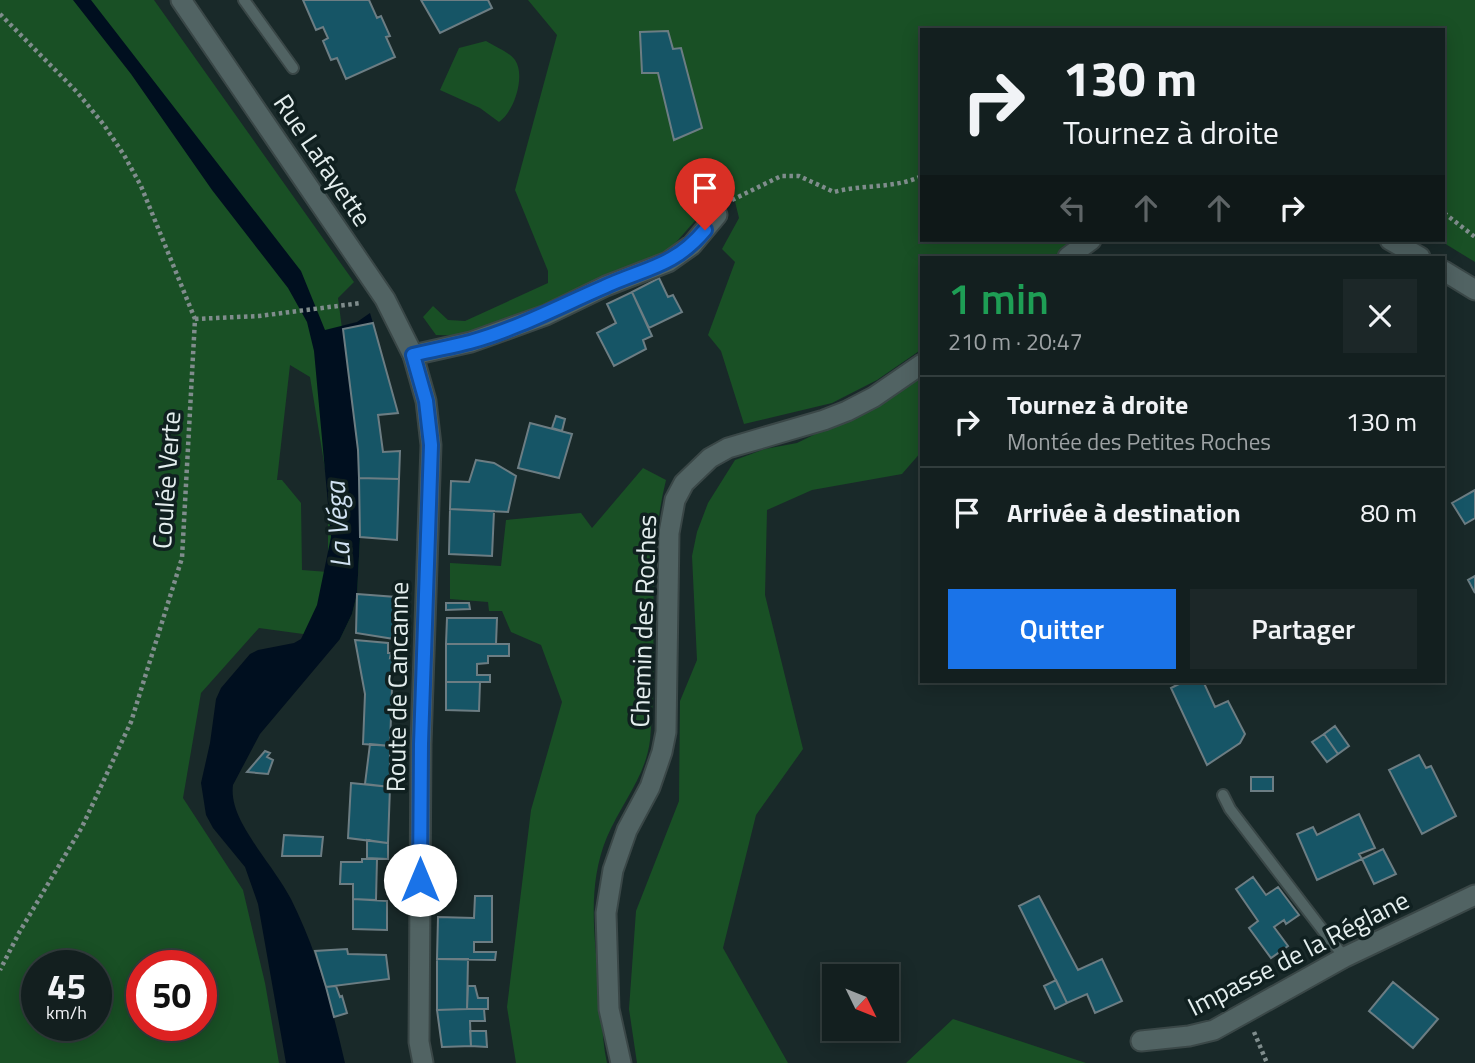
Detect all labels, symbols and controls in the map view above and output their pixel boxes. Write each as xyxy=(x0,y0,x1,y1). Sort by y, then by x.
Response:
text: 130 m xyxy=(1063,40,1197,115)
icon: right xyxy=(948,56,1039,147)
street label: Rue Lafayette xyxy=(264,86,382,234)
text: Tournez à droite xyxy=(1063,108,1279,156)
pin xyxy=(675,158,735,230)
icon: arrive xyxy=(686,169,724,207)
icon: left xyxy=(1054,189,1092,227)
icon: ahead xyxy=(1127,189,1165,227)
icon: ahead xyxy=(1200,189,1238,227)
icon: right xyxy=(1273,189,1311,227)
text: 1 min xyxy=(948,266,1049,330)
button: close xyxy=(1343,279,1417,353)
text: 210 m · 20:47 xyxy=(948,324,1083,359)
text: Tournez à droite xyxy=(1007,385,1188,424)
text: 130 m xyxy=(1346,402,1417,441)
icon: right xyxy=(948,403,986,441)
street label: Coulée Verte xyxy=(142,410,190,550)
text: Montée des Petites Roches xyxy=(1007,424,1271,459)
water label: La Véga xyxy=(312,478,361,570)
text: Arrivée à destination xyxy=(1007,493,1241,532)
text: 80 m xyxy=(1360,493,1417,532)
icon: arrive xyxy=(948,494,986,532)
street label: Chemin des Roches xyxy=(620,514,666,728)
street label: Route de Cancanne xyxy=(376,581,418,793)
button: Quitter xyxy=(948,589,1176,669)
button: Partager xyxy=(1190,589,1417,669)
position arrow xyxy=(383,843,457,917)
street label: Impasse de la Réglane xyxy=(1181,880,1415,1026)
speed limit sign: 50 xyxy=(126,950,217,1041)
text: 45 xyxy=(47,959,86,1013)
north arrow xyxy=(822,964,900,1041)
map controls xyxy=(822,964,899,1041)
text: km/h xyxy=(46,999,87,1026)

